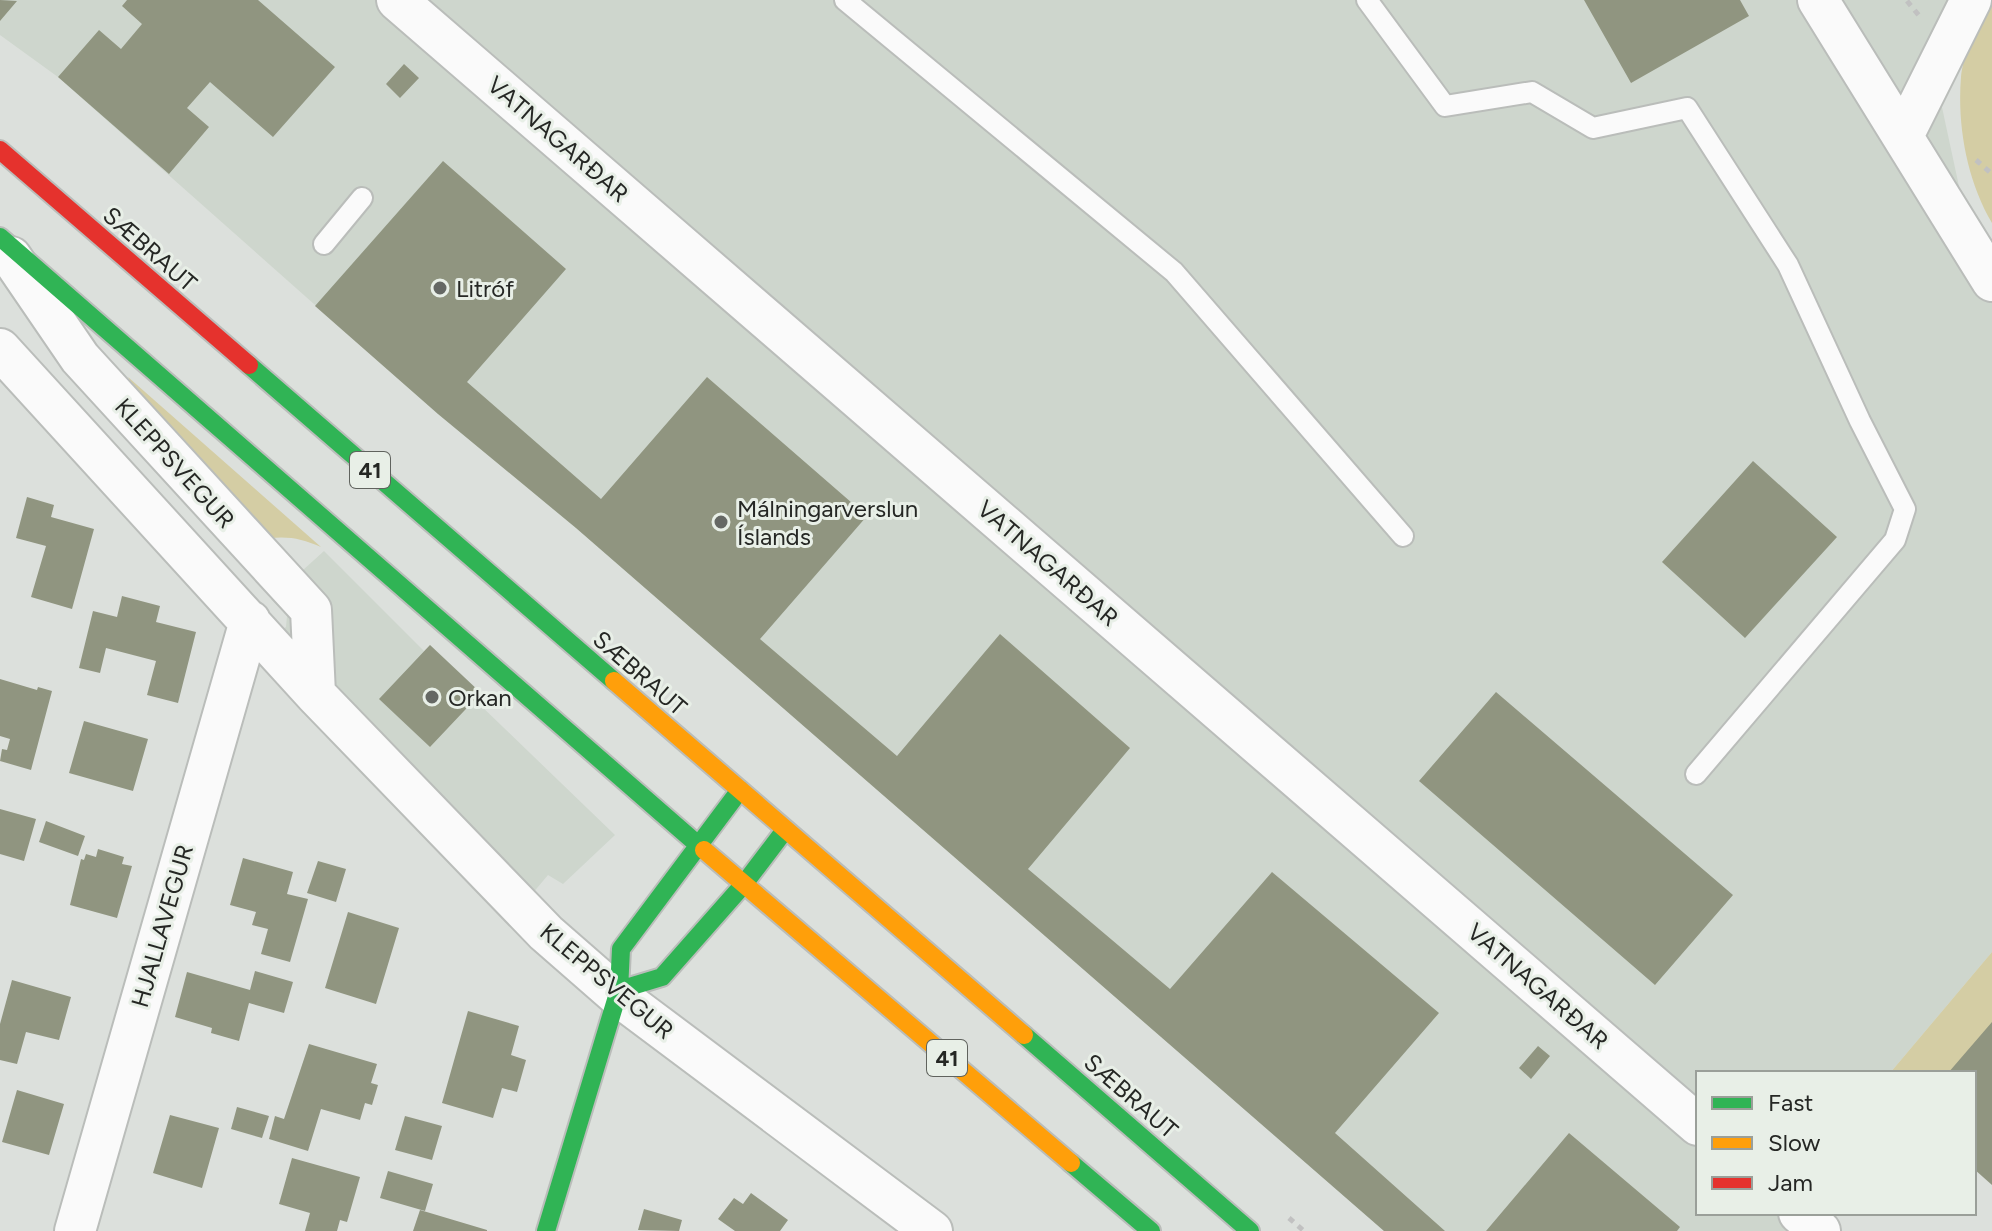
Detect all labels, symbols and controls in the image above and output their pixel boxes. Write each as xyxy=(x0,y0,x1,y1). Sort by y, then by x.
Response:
street label: VATNAGARÐAR xyxy=(481,70,635,208)
street label: SÆBRAUT xyxy=(97,200,203,298)
place label: Litróf xyxy=(456,274,514,303)
marker: Litróf xyxy=(431,279,449,297)
street label: KLEPPSVEGUR xyxy=(109,392,241,534)
road number: 41 xyxy=(350,452,390,488)
place label: Málningarverslun Íslands xyxy=(737,494,918,551)
street label: VATNAGARÐAR xyxy=(971,494,1125,632)
marker: Málningarverslun Íslands xyxy=(712,513,730,531)
street label: SÆBRAUT xyxy=(587,624,693,722)
place label: Orkan xyxy=(448,683,512,712)
marker: Orkan xyxy=(423,688,441,706)
street label: HJALLAVEGUR xyxy=(125,841,199,1011)
street label: KLEPPSVEGUR xyxy=(535,917,679,1045)
street label: VATNAGARÐAR xyxy=(1461,917,1615,1055)
road number: 41 xyxy=(927,1040,967,1076)
street label: SÆBRAUT xyxy=(1078,1047,1184,1145)
legend xyxy=(1696,1071,1976,1215)
text: Fast xyxy=(1768,1088,1813,1117)
text: Slow xyxy=(1768,1128,1821,1157)
text: Jam xyxy=(1768,1168,1813,1197)

